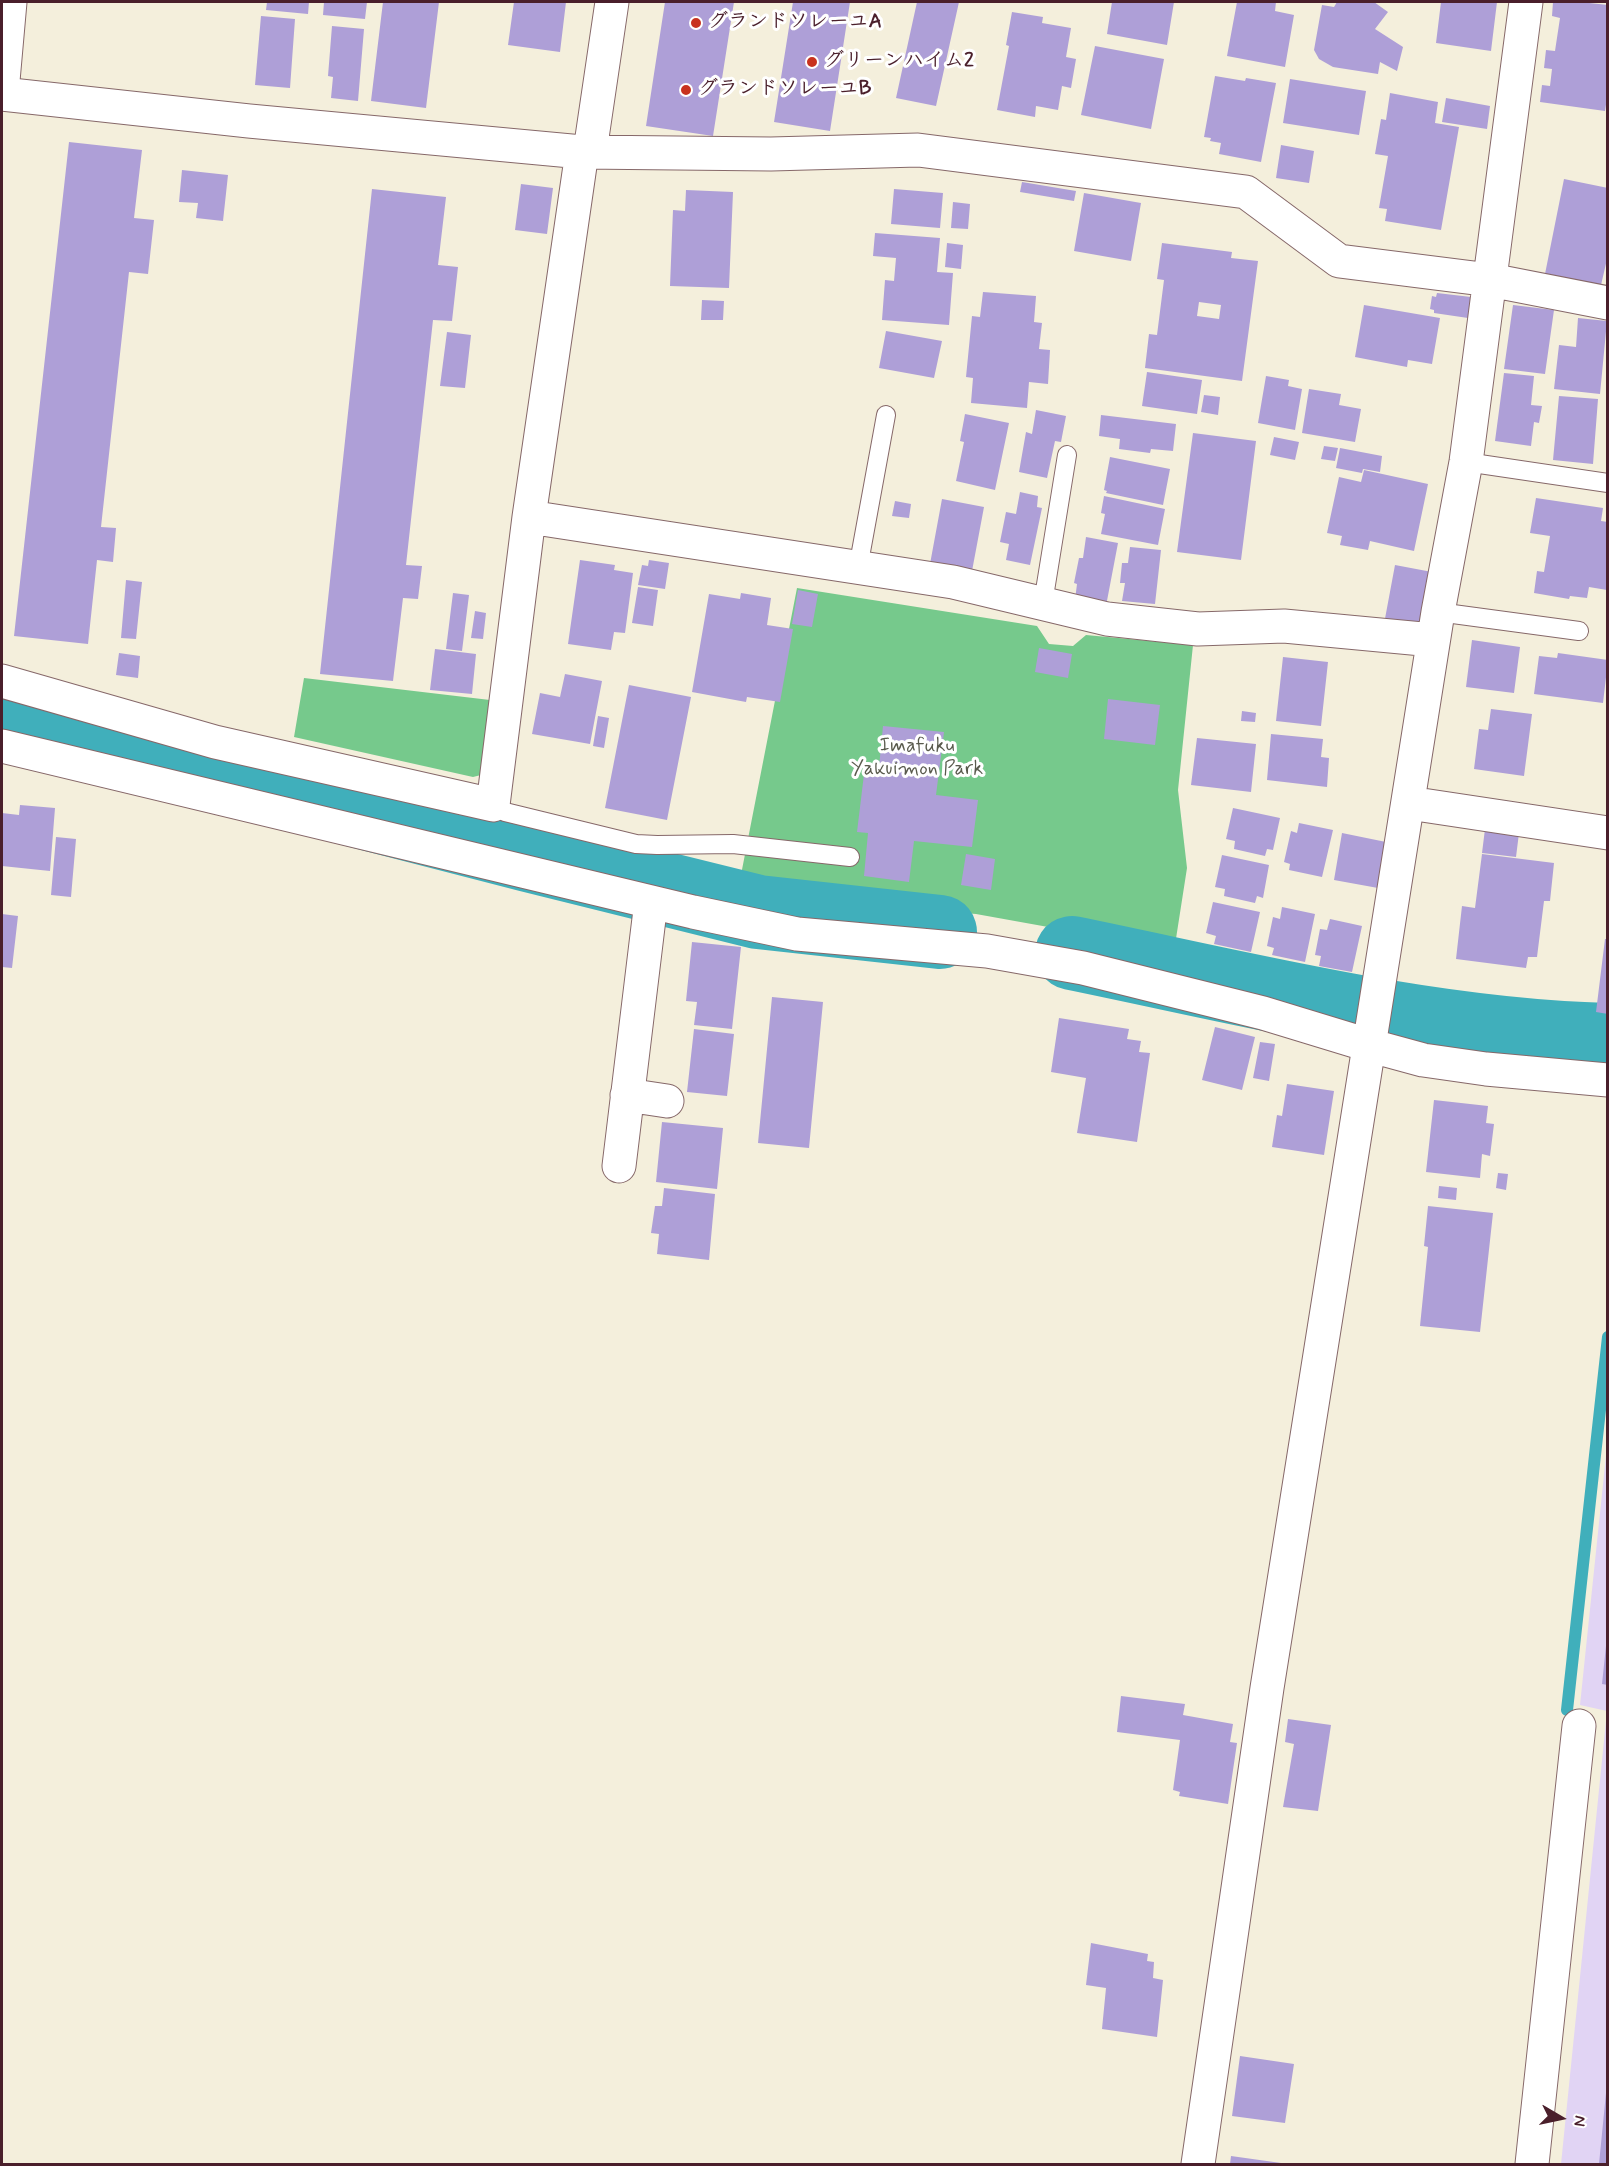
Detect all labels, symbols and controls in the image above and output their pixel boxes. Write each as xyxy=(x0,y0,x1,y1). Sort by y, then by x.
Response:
place label: グランドソレーユA xyxy=(708,11,882,35)
marker: グランドソレーユA xyxy=(689,16,703,30)
place label: グリーンハイム2 xyxy=(824,50,974,74)
marker: グリーンハイム2 xyxy=(805,55,819,69)
place label: グランドソレーユB xyxy=(698,78,871,102)
marker: グランドソレーユB xyxy=(679,83,693,97)
park label: Imafuku Yakuimon Park xyxy=(851,735,983,782)
north arrow xyxy=(1531,2088,1591,2148)
text: N xyxy=(1568,2114,1590,2128)

